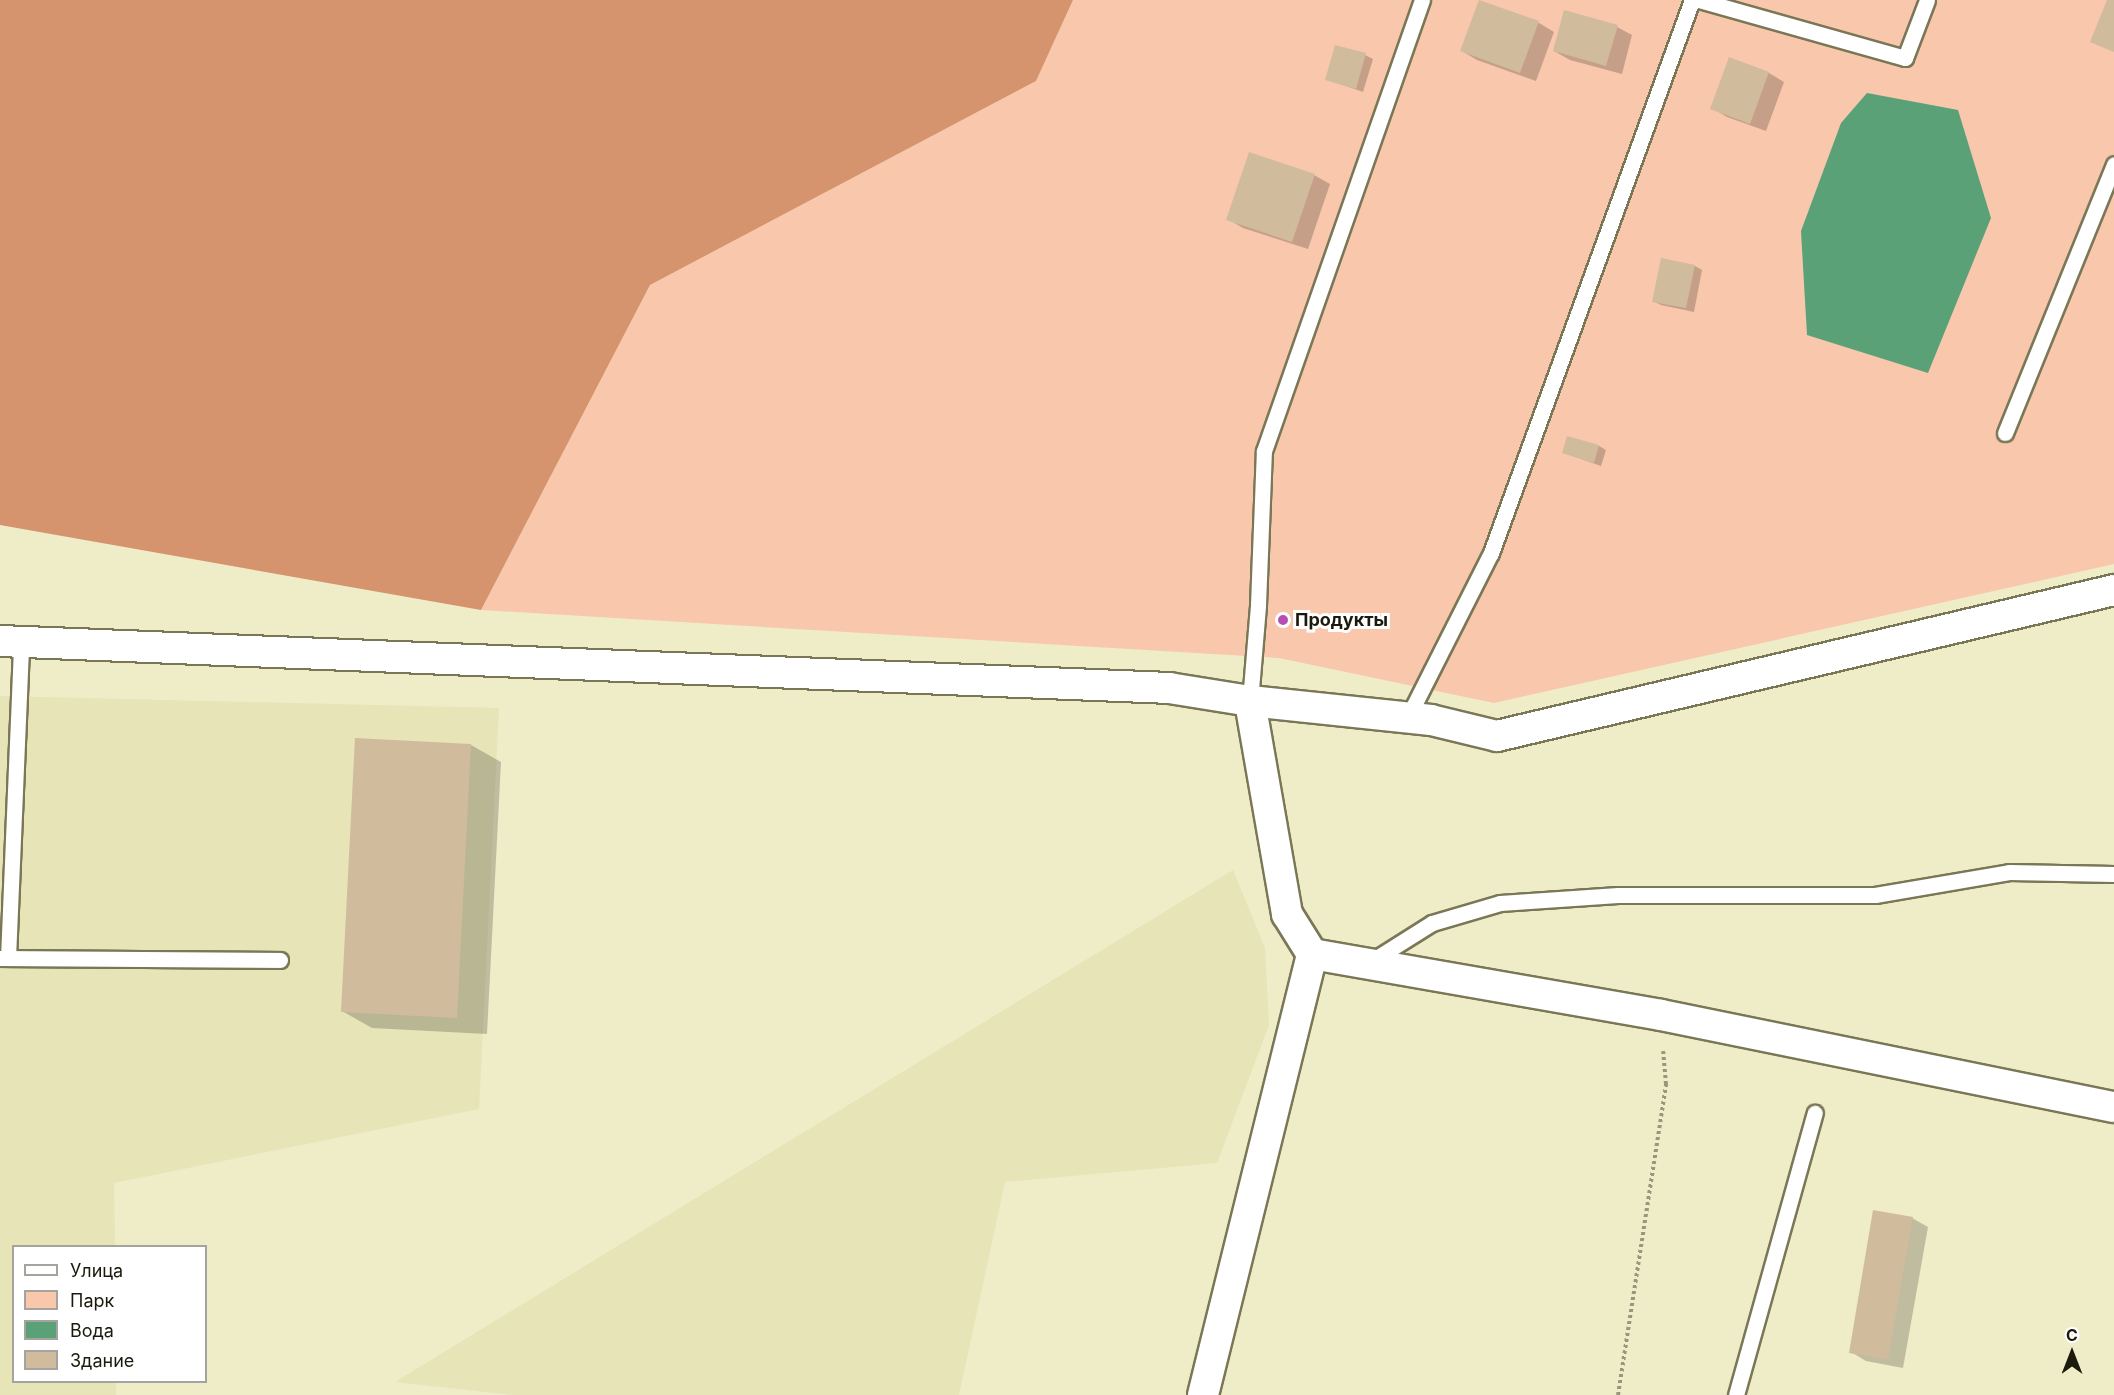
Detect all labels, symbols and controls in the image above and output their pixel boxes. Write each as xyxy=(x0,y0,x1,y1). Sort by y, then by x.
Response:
place label: Продукты xyxy=(1295,609,1388,631)
marker: Продукты xyxy=(1276,613,1290,627)
legend xyxy=(12,1245,207,1383)
text: Улица xyxy=(70,1260,123,1281)
text: Парк xyxy=(70,1290,114,1311)
text: Вода xyxy=(70,1320,114,1341)
north arrow xyxy=(2042,1323,2102,1383)
text: С xyxy=(2066,1325,2078,1345)
text: Здание xyxy=(70,1350,134,1371)

